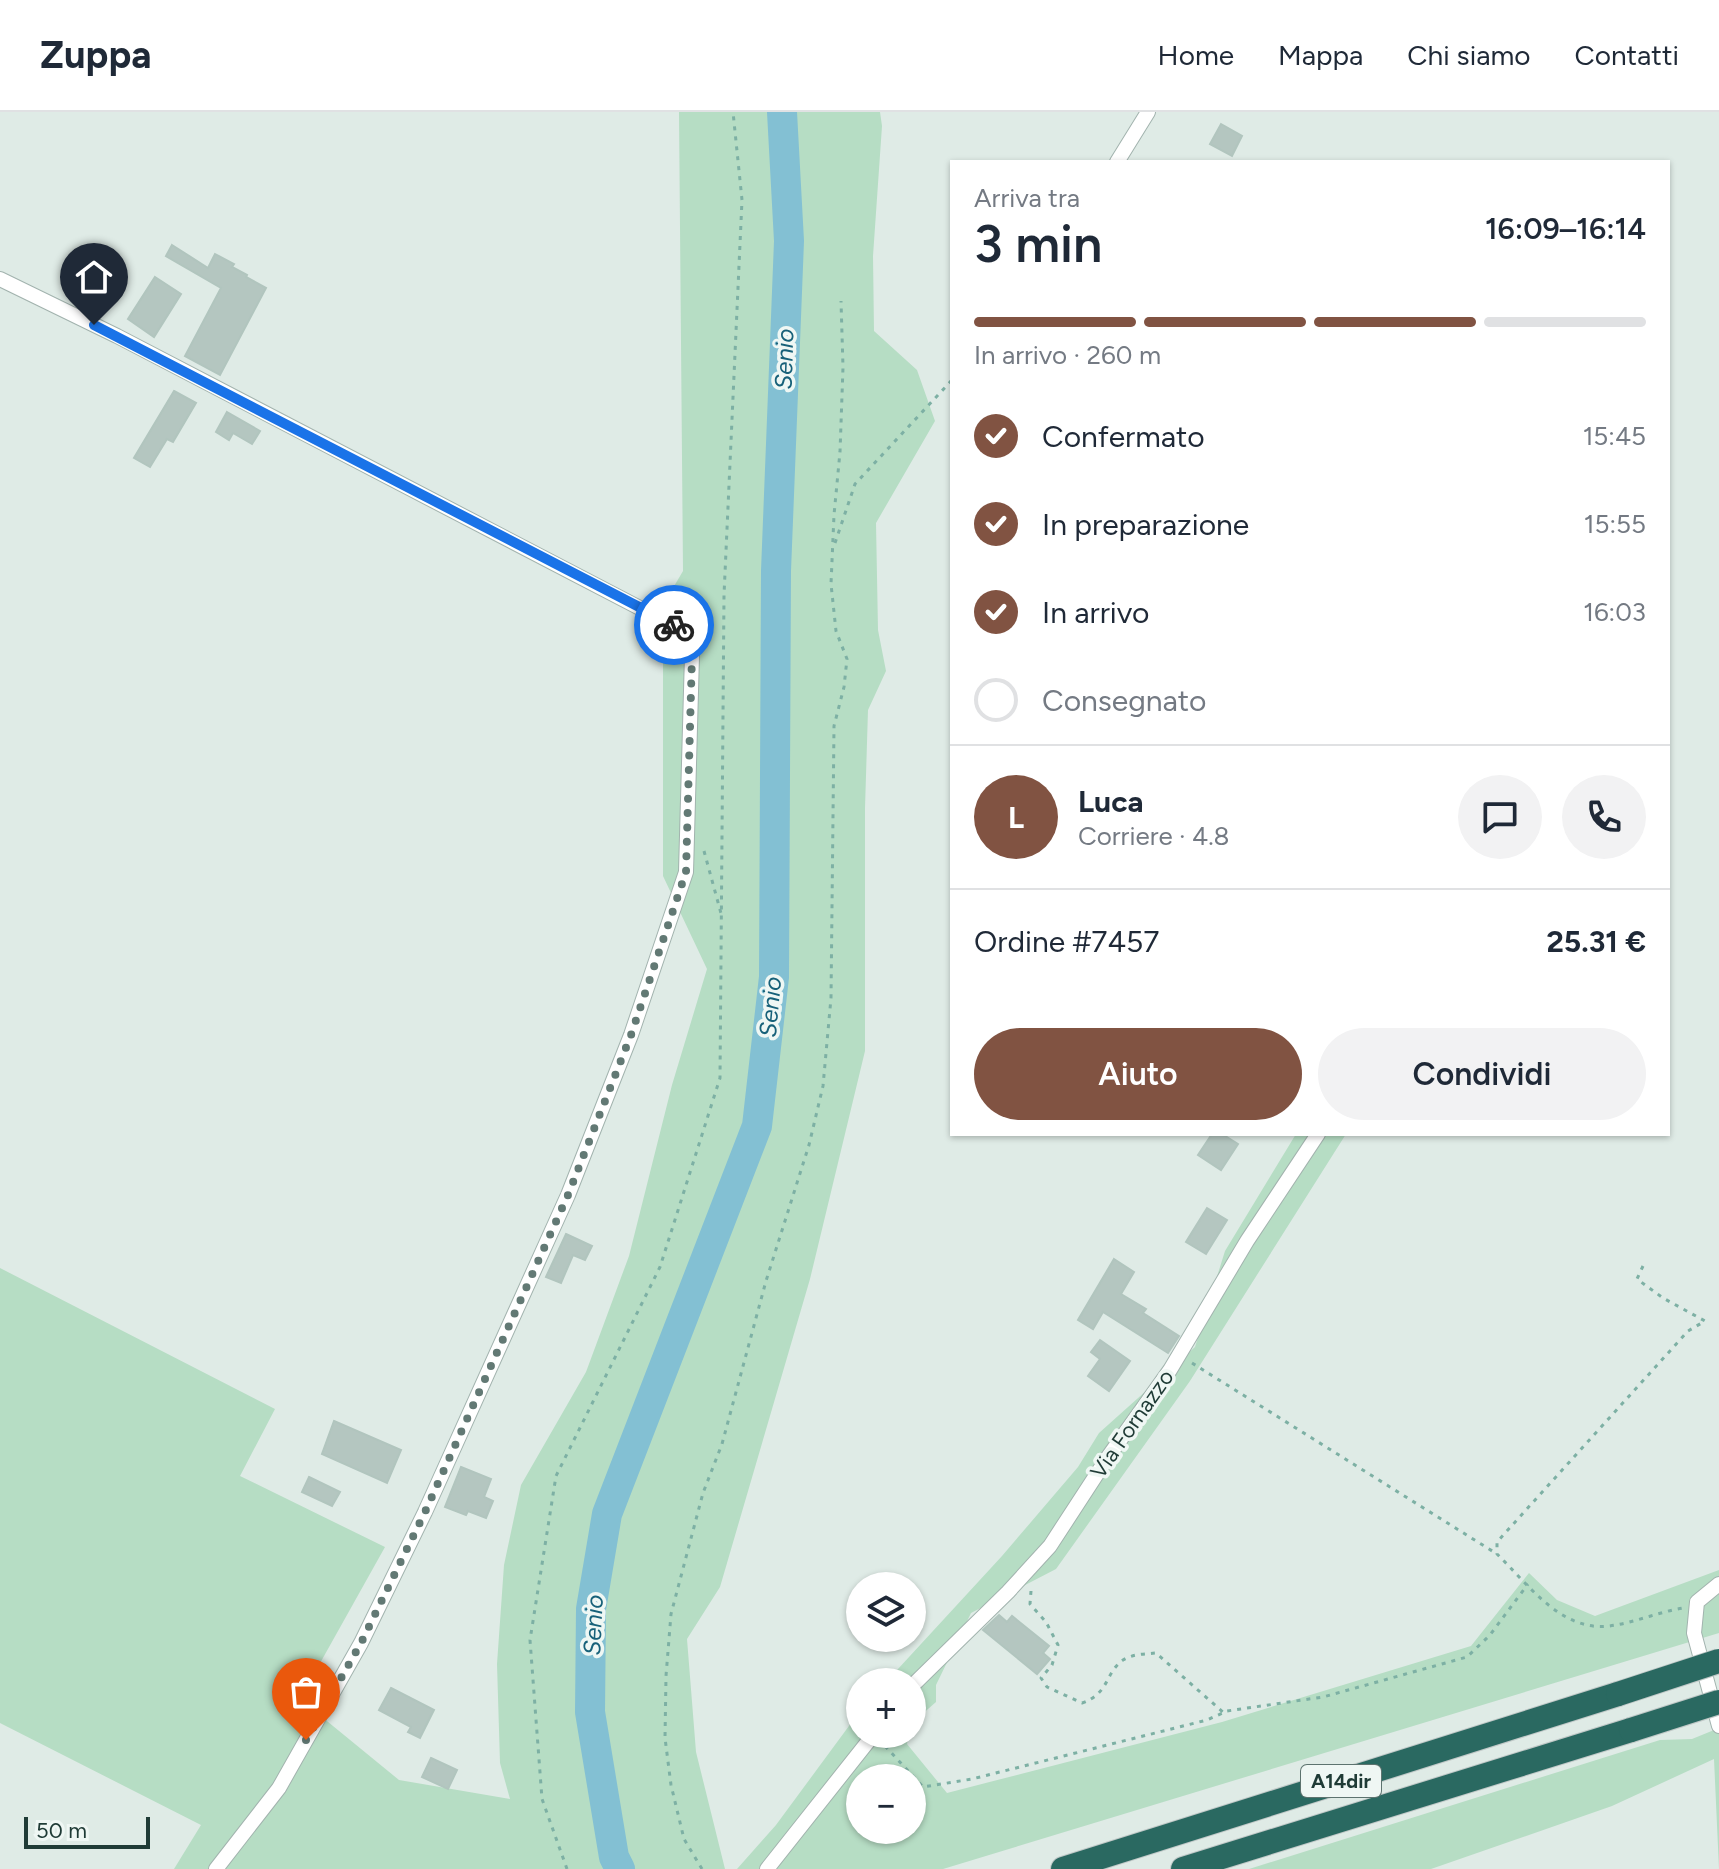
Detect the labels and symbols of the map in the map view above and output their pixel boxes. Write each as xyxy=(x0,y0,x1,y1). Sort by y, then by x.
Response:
pin xyxy=(60,243,128,325)
water label: Senio xyxy=(768,328,800,390)
courier xyxy=(634,585,714,665)
water label: Senio xyxy=(753,975,787,1039)
street label: Via Fornazzo xyxy=(1085,1364,1179,1484)
water label: Senio xyxy=(577,1594,609,1656)
pin xyxy=(272,1658,340,1740)
road number: A14dir xyxy=(1301,1765,1381,1797)
scale bar xyxy=(24,1813,150,1849)

